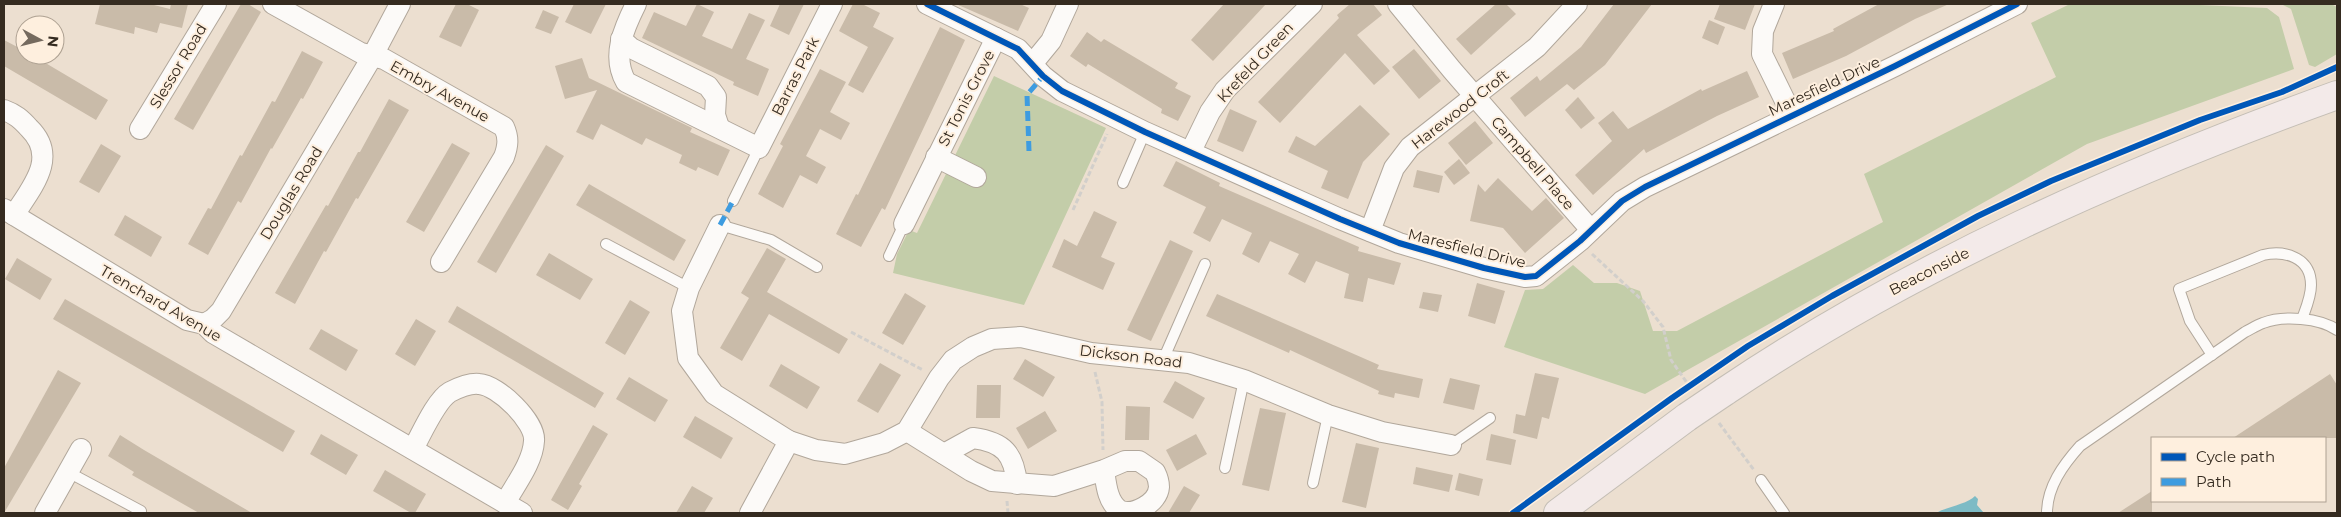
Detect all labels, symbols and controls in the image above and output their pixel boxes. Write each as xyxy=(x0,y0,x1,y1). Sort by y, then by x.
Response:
north arrow xyxy=(15,15,65,65)
street label: Krefeld Green xyxy=(1213,18,1297,106)
street label: Slessor Road xyxy=(145,20,211,112)
street label: Barras Park xyxy=(767,33,823,119)
text: N xyxy=(43,35,63,48)
street label: St Tonis Grove xyxy=(934,47,998,149)
street label: Maresfield Drive xyxy=(1765,52,1883,120)
street label: Embry Avenue xyxy=(387,56,493,126)
street label: Harewood Croft xyxy=(1407,65,1513,153)
street label: Campbell Place xyxy=(1487,112,1579,214)
street label: Douglas Road xyxy=(256,143,326,243)
street label: Maresfield Drive xyxy=(1406,224,1528,272)
street label: Beaconside xyxy=(1886,243,1972,299)
street label: Trenchard Avenue xyxy=(97,260,225,346)
street label: Dickson Road xyxy=(1078,340,1184,372)
legend xyxy=(2151,437,2326,502)
text: Cycle path xyxy=(2196,447,2275,466)
text: Path xyxy=(2196,472,2232,491)

